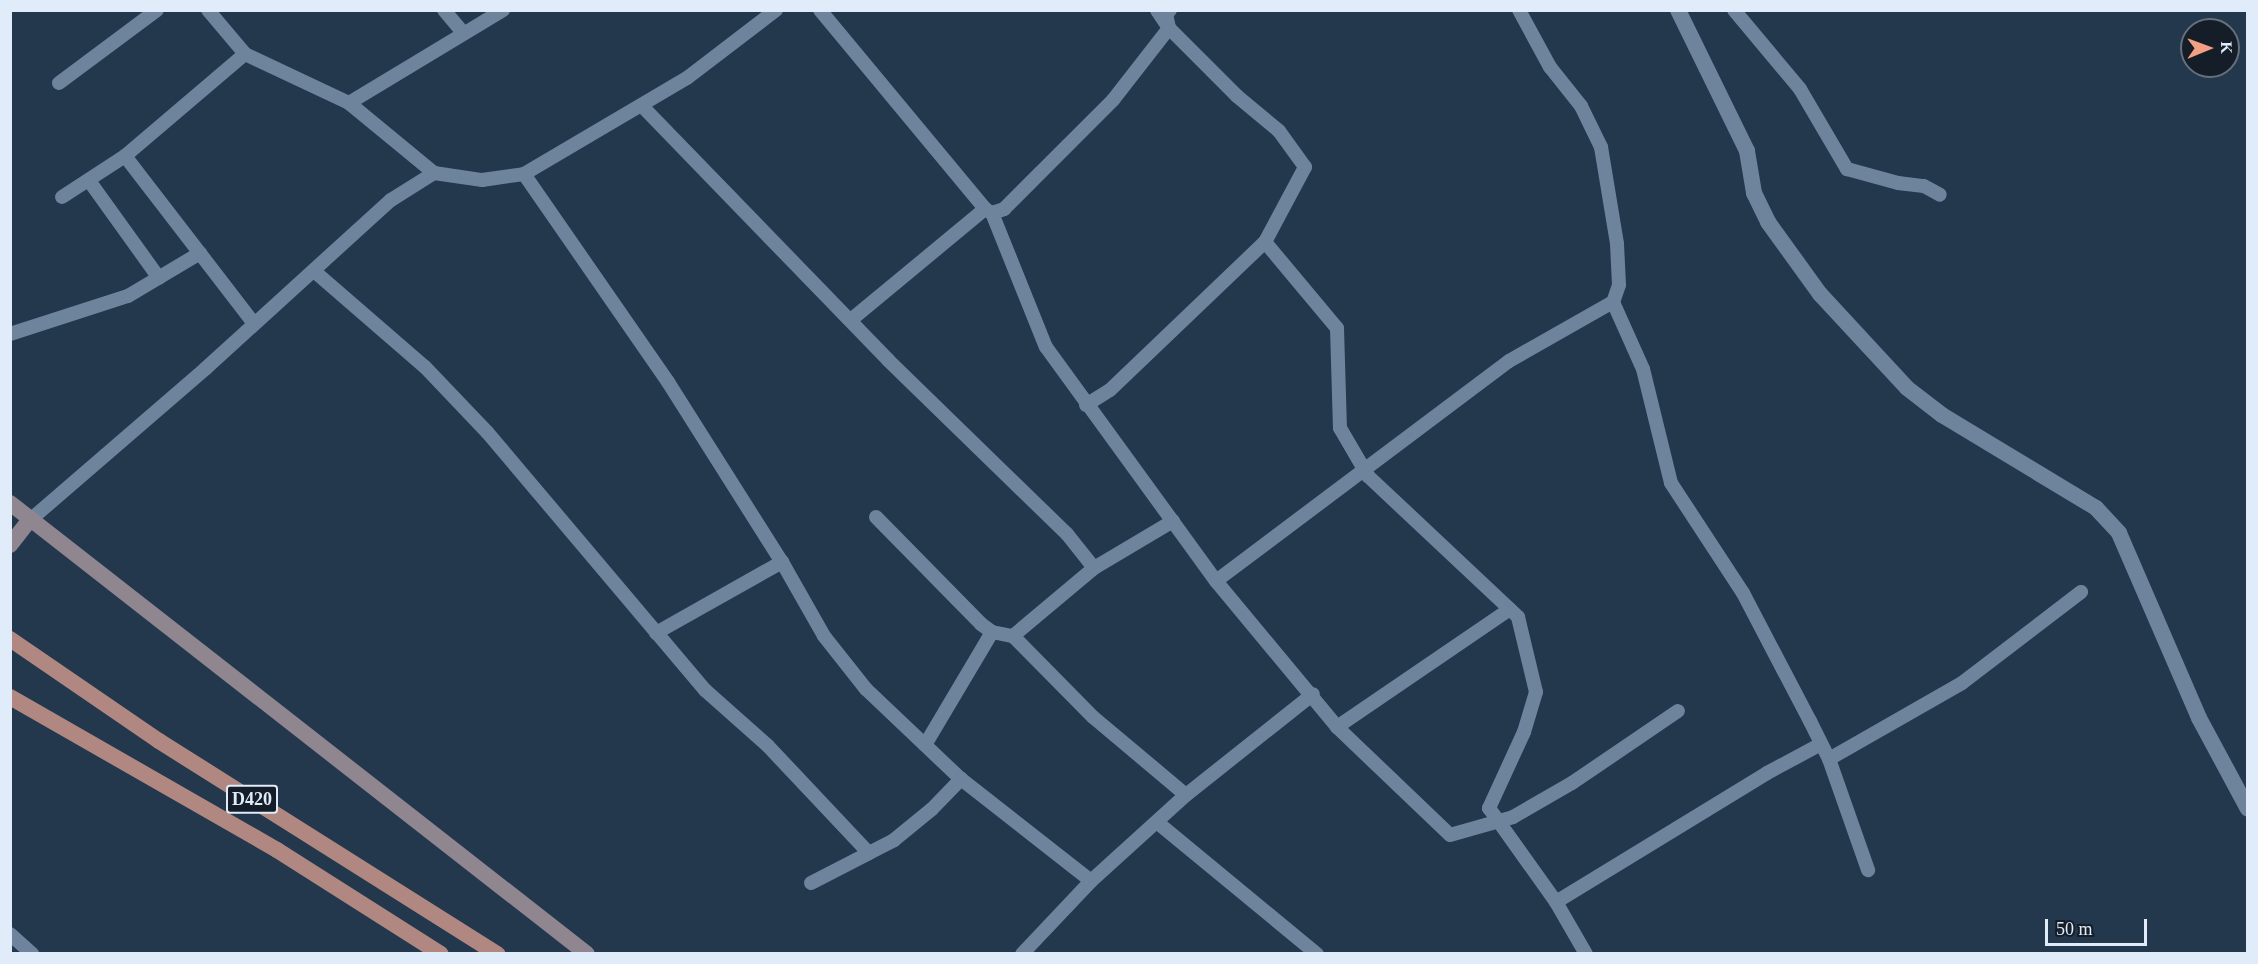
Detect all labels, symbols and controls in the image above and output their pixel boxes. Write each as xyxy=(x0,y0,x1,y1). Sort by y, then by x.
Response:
north arrow xyxy=(2180,18,2240,78)
text: K xyxy=(2218,41,2235,54)
road number: D420 xyxy=(225,784,279,814)
scale bar xyxy=(2048,907,2150,945)
text: 50 m xyxy=(2056,919,2093,939)

